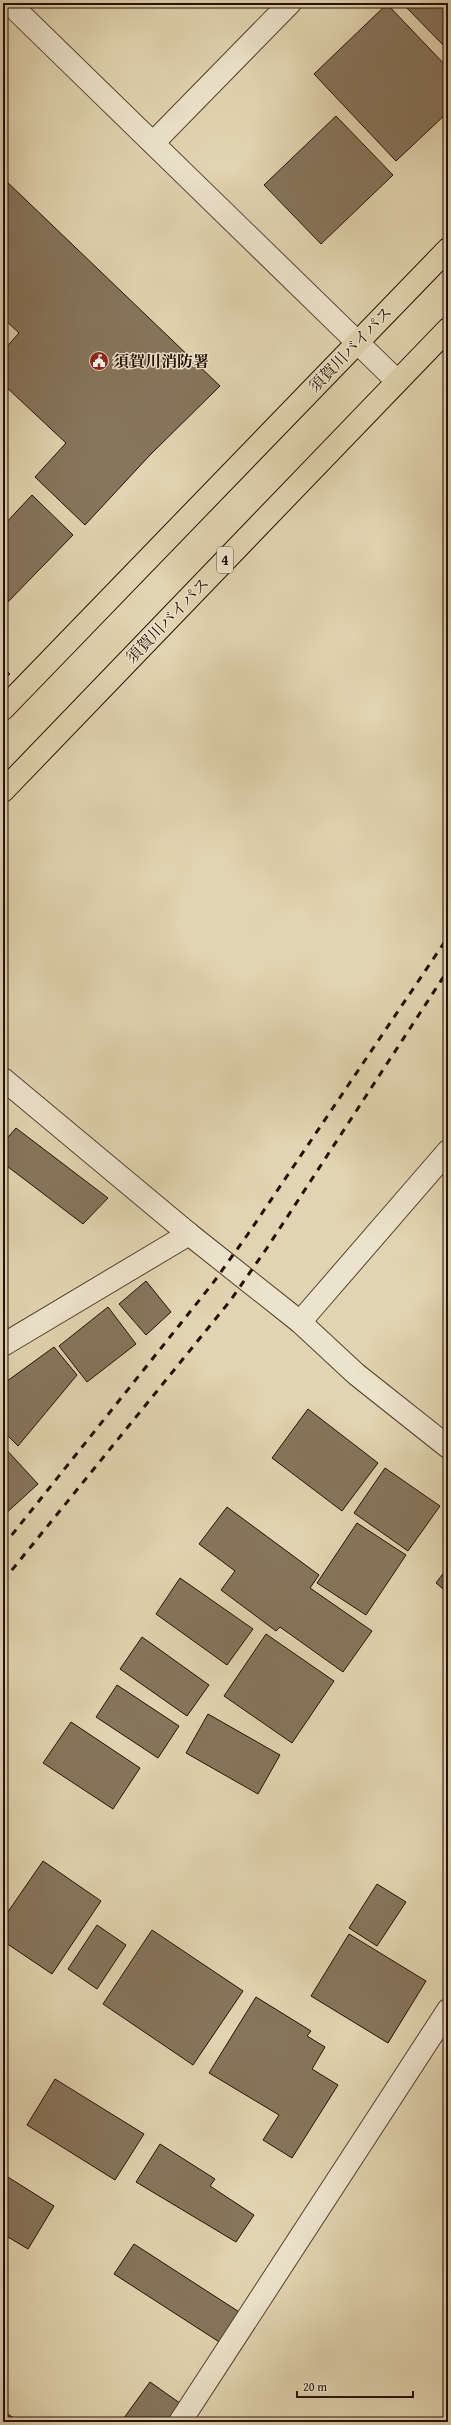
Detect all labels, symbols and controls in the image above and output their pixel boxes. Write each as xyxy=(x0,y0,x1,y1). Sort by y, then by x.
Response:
street label: 須賀川バイパス xyxy=(303,300,397,398)
place label: 須賀川消防署 xyxy=(113,349,209,373)
public building icon: 須賀川消防署 xyxy=(88,350,110,372)
road number: 4 xyxy=(217,547,233,573)
street label: 須賀川バイパス xyxy=(120,571,214,669)
scale bar xyxy=(297,2373,413,2399)
text: 20 m xyxy=(303,2378,327,2395)

